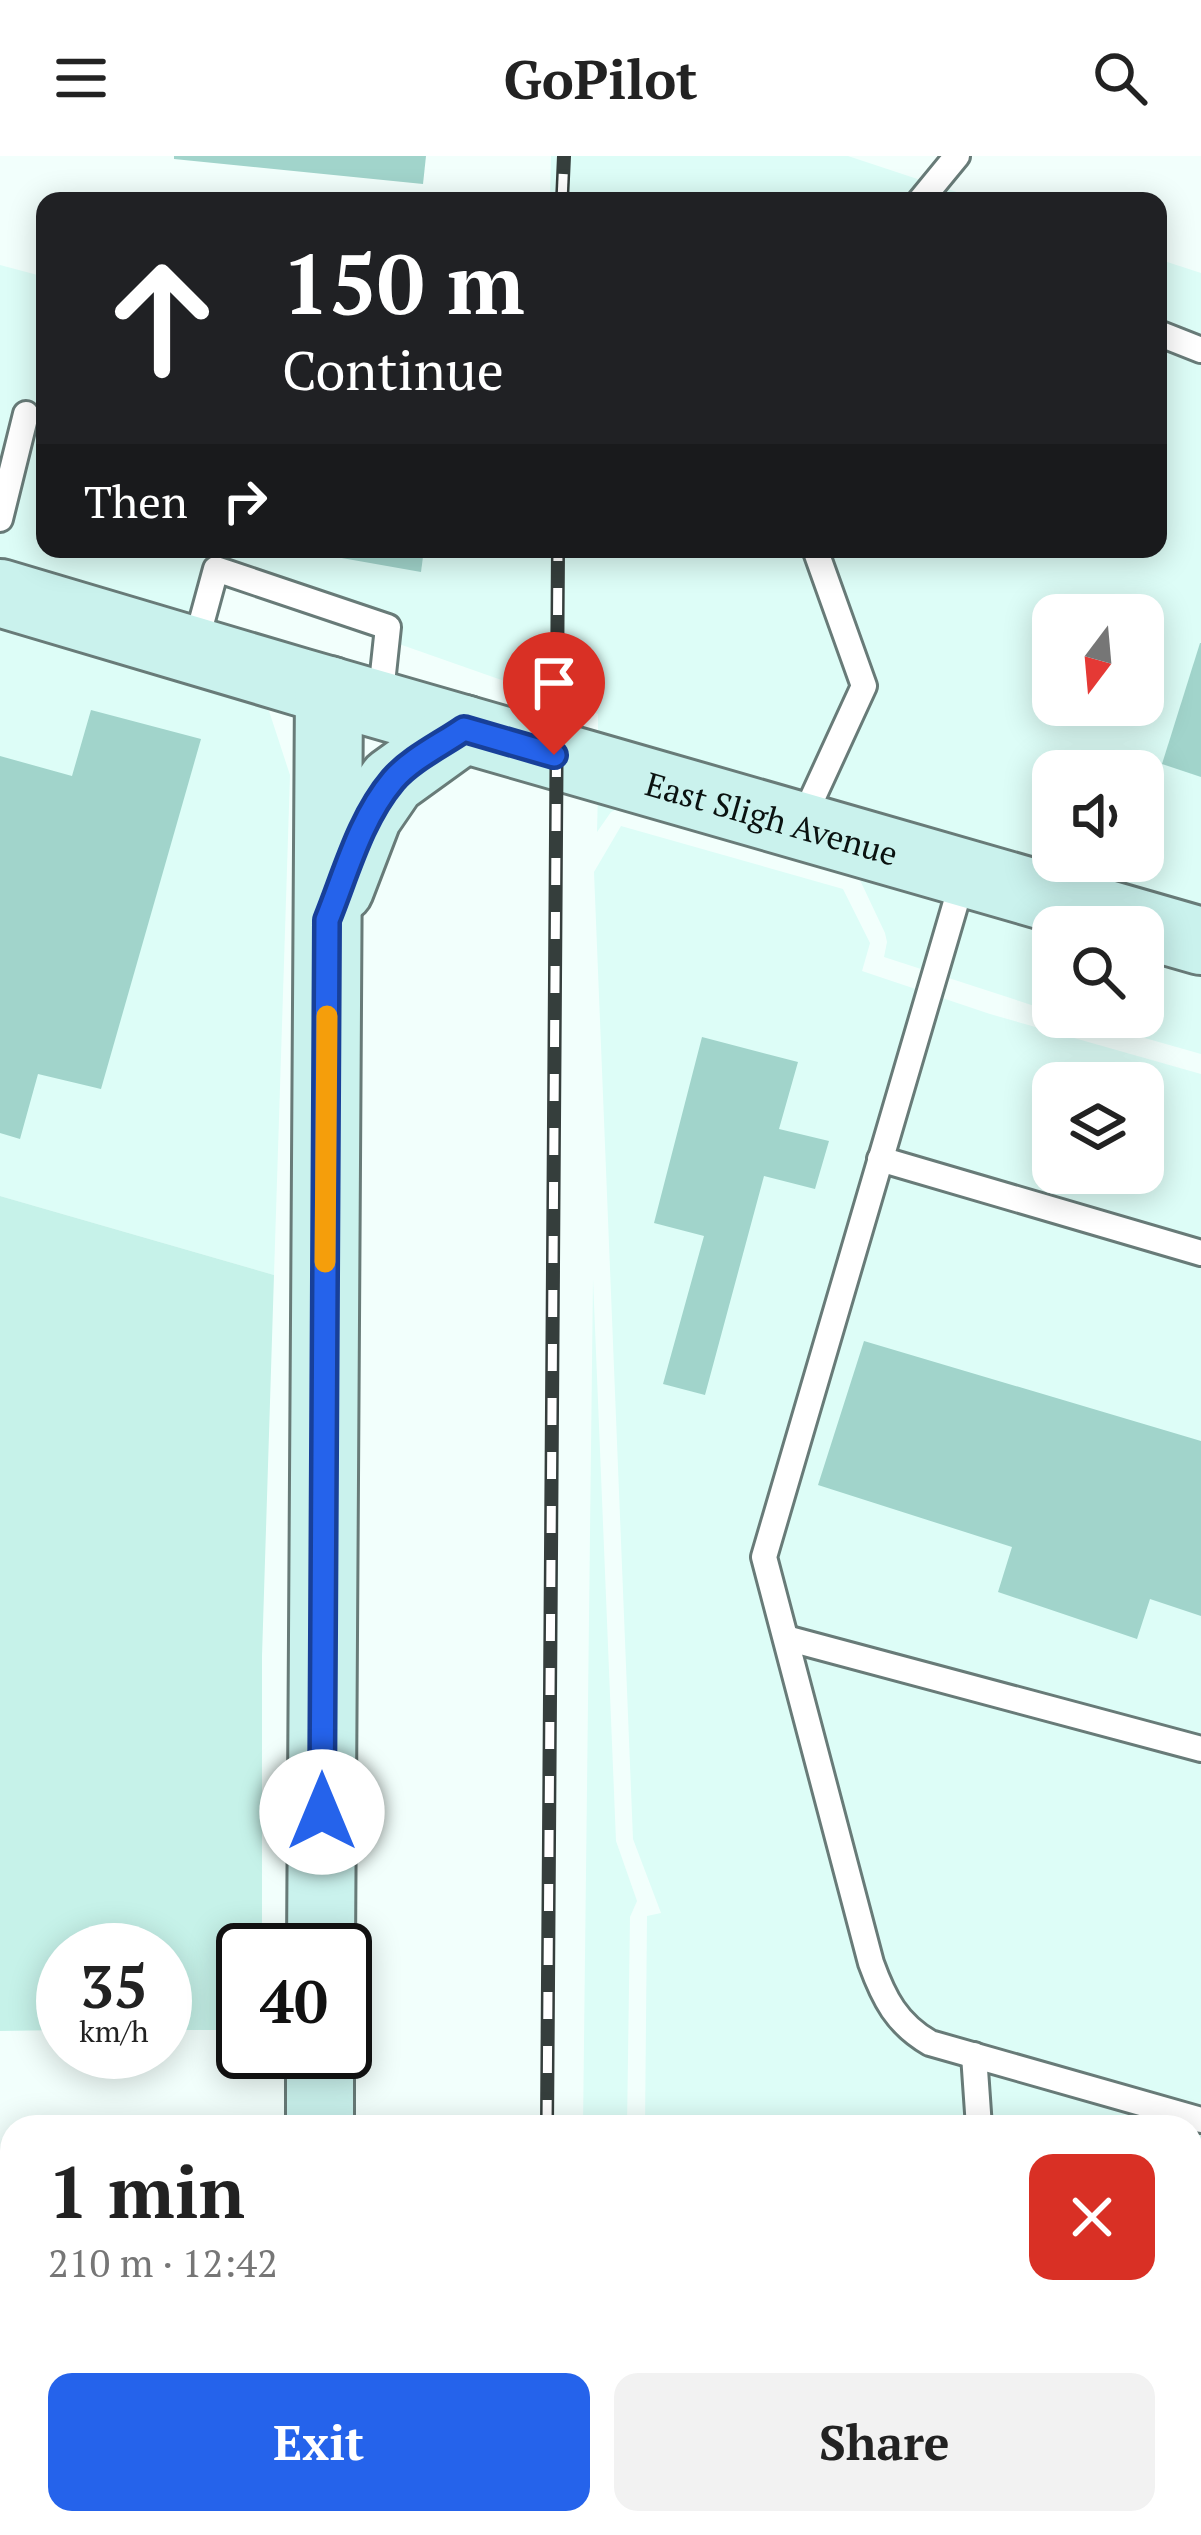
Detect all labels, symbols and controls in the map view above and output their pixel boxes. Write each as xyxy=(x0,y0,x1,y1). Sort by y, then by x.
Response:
text: GoPilot xyxy=(503,43,698,114)
icon: menu xyxy=(48,45,114,111)
icon: search xyxy=(1087,45,1153,111)
text: 150 m xyxy=(282,227,525,338)
icon: ahead xyxy=(84,240,240,396)
text: Continue xyxy=(282,334,504,405)
icon: right xyxy=(212,468,278,534)
text: Then xyxy=(84,471,188,531)
north arrow xyxy=(1032,594,1164,726)
map controls xyxy=(1032,594,1164,1194)
pin xyxy=(503,632,605,755)
icon: arrive xyxy=(521,650,587,716)
button: sound xyxy=(1032,750,1164,882)
street label: East Sligh Avenue xyxy=(641,761,903,874)
button: search xyxy=(1032,906,1164,1038)
button: layers xyxy=(1032,1062,1164,1194)
position arrow xyxy=(259,1749,385,1875)
speed limit sign: 40 xyxy=(216,1923,372,2079)
text: 35 xyxy=(80,1946,148,2025)
text: km/h xyxy=(79,2011,149,2051)
text: 1 min xyxy=(48,2143,245,2239)
button: close xyxy=(1029,2154,1155,2280)
text: 210 m · 12:42 xyxy=(48,2236,278,2288)
button: Exit xyxy=(48,2373,590,2511)
button: Share xyxy=(614,2373,1155,2511)

